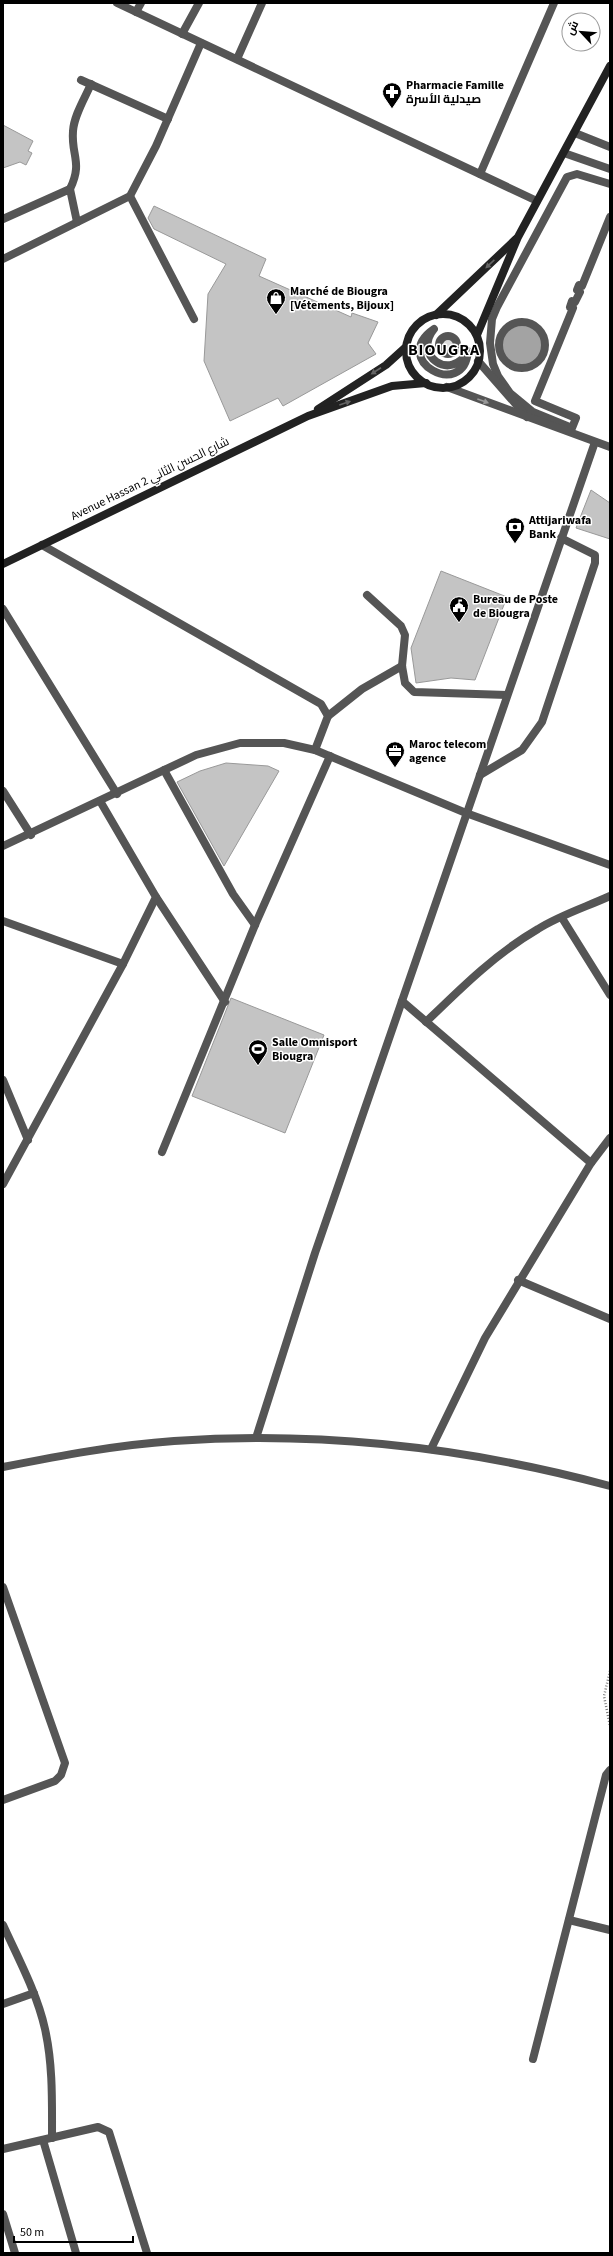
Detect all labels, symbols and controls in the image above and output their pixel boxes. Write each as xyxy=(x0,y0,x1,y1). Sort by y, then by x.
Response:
north arrow xyxy=(561,12,601,52)
text: ش xyxy=(563,18,582,37)
place label: Pharmacie Famille صيدلية الأسرة xyxy=(406,77,504,108)
pharmacy icon: Pharmacie Famille صيدلية الأسرة xyxy=(381,81,403,109)
one-way arrow xyxy=(485,259,495,269)
place label: Marché de Biougra [Vétements, Bijoux] xyxy=(290,283,394,314)
shop icon: Marché de Biougra [Vétements, Bijoux] xyxy=(265,287,287,315)
district label: BIOUGRA xyxy=(408,339,480,361)
one-way arrow xyxy=(371,367,382,374)
one-way arrow xyxy=(478,398,490,404)
one-way arrow xyxy=(339,399,351,405)
street label: Avenue Hassan 2 شارع الحسن الثاني xyxy=(68,433,233,526)
place label: Attijariwafa Bank xyxy=(528,512,591,543)
bank icon: Attijariwafa Bank xyxy=(504,516,526,544)
place label: Bureau de Poste de Biougra xyxy=(473,591,558,622)
public building icon: Bureau de Poste de Biougra xyxy=(448,595,470,623)
place label: Maroc telecom agence xyxy=(409,736,486,767)
office icon: Maroc telecom agence xyxy=(384,740,406,768)
place label: Salle Omnisport Biougra xyxy=(272,1034,358,1065)
sports icon: Salle Omnisport Biougra xyxy=(247,1038,269,1066)
scale bar xyxy=(14,2218,133,2244)
text: 50 m xyxy=(20,2224,44,2241)

